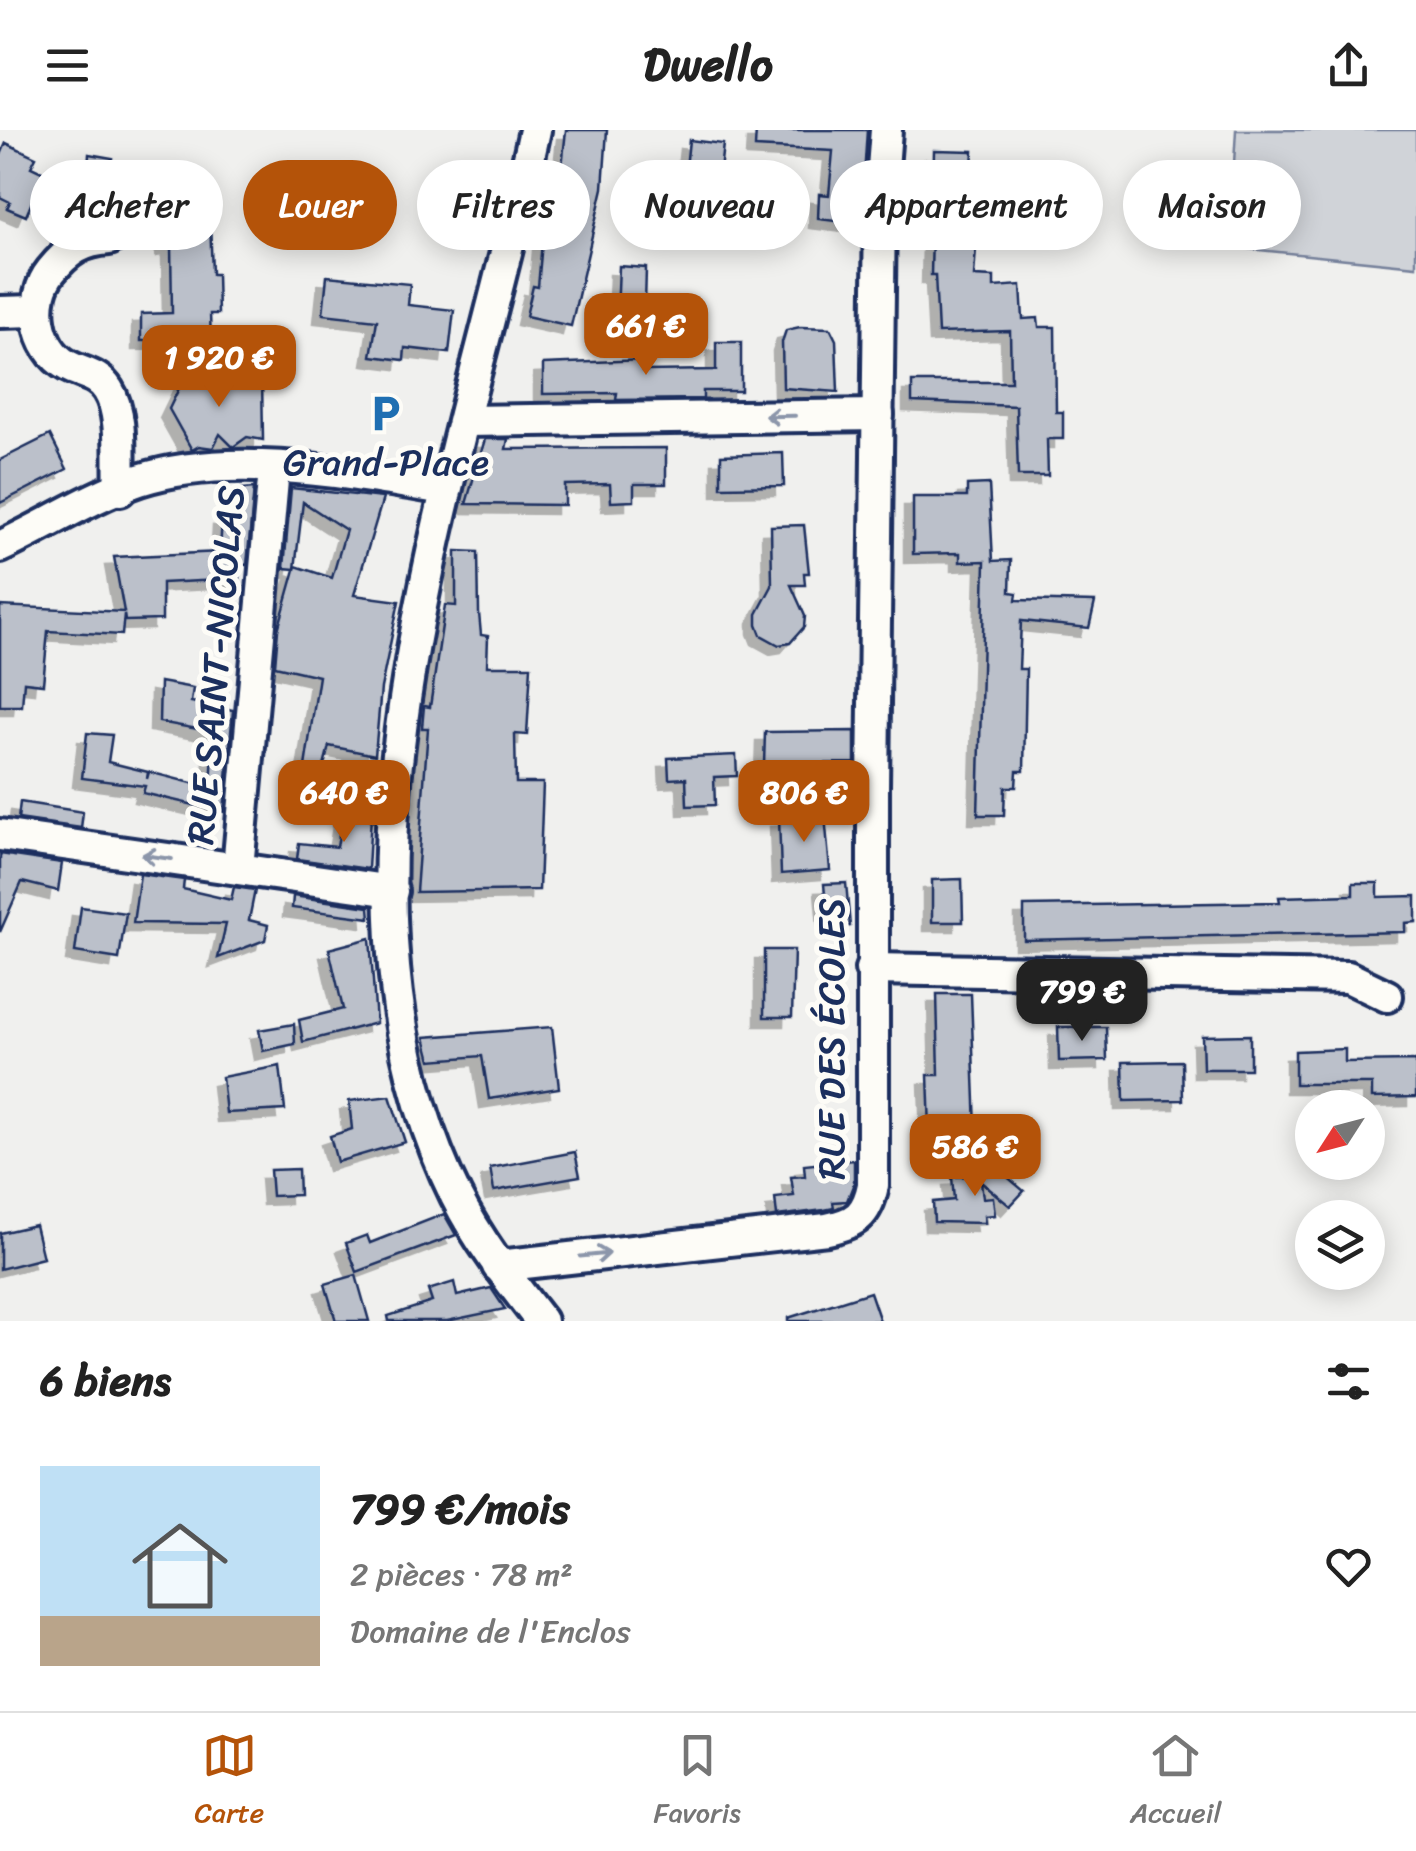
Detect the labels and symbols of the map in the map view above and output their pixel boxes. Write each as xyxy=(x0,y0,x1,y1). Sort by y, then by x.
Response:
pin: 661 € xyxy=(576,293,716,378)
pin: 1 920 € xyxy=(127,325,311,410)
parking icon: Grand-Place xyxy=(365,392,407,434)
one-way arrow xyxy=(765,407,797,426)
place label: Grand-Place xyxy=(283,429,489,496)
street label: RUE SAINT-NICOLAS xyxy=(167,483,265,847)
pin: 640 € xyxy=(274,760,414,845)
pin: 806 € xyxy=(734,760,874,845)
one-way arrow xyxy=(142,847,174,865)
street label: RUE DES ÉCOLES xyxy=(798,898,865,1180)
pin: 799 € xyxy=(1012,959,1152,1044)
north arrow xyxy=(1295,1090,1385,1180)
pin: 586 € xyxy=(905,1114,1045,1199)
one-way arrow xyxy=(578,1245,610,1264)

